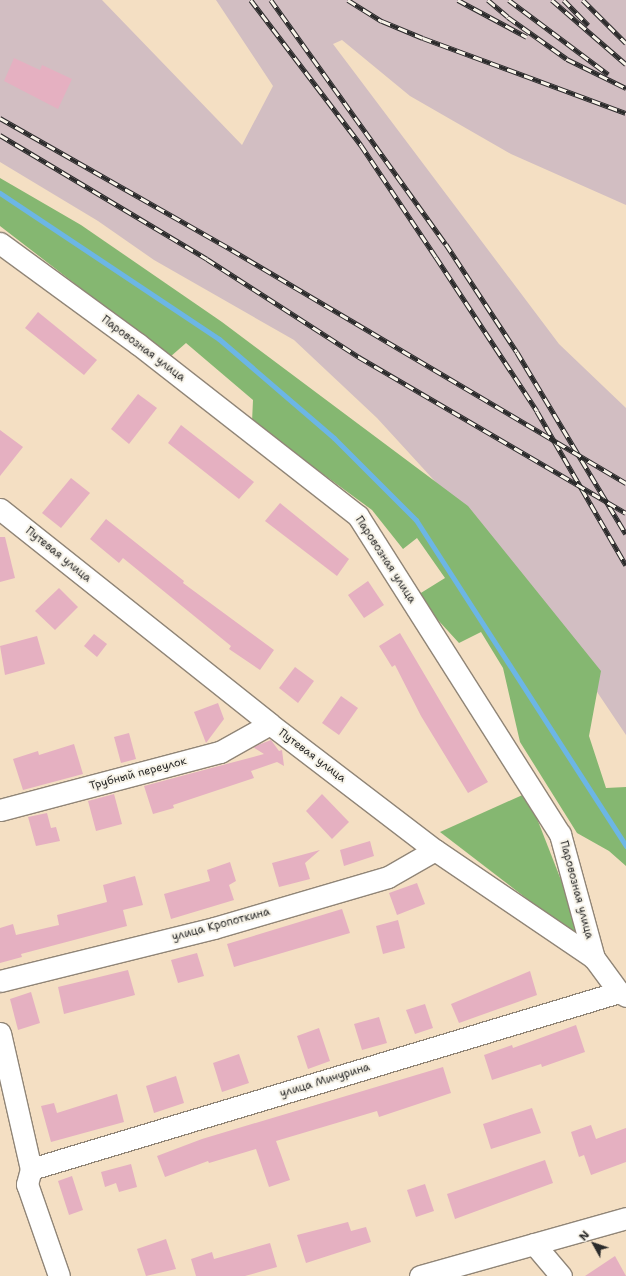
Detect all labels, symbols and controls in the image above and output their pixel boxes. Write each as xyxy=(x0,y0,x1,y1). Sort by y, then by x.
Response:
street label: Паровозная улица xyxy=(99,313,187,385)
street label: Паровозная улица xyxy=(352,514,418,606)
street label: Путевая улица xyxy=(23,525,93,585)
street label: Путевая улица xyxy=(276,727,348,785)
street label: Трубный переулок xyxy=(88,755,188,793)
street label: Паровозная улица xyxy=(557,839,595,941)
street label: улица Кропоткина xyxy=(171,906,271,944)
street label: улица Мичурина xyxy=(278,1061,372,1101)
north arrow xyxy=(574,1224,614,1264)
text: N xyxy=(576,1228,593,1244)

